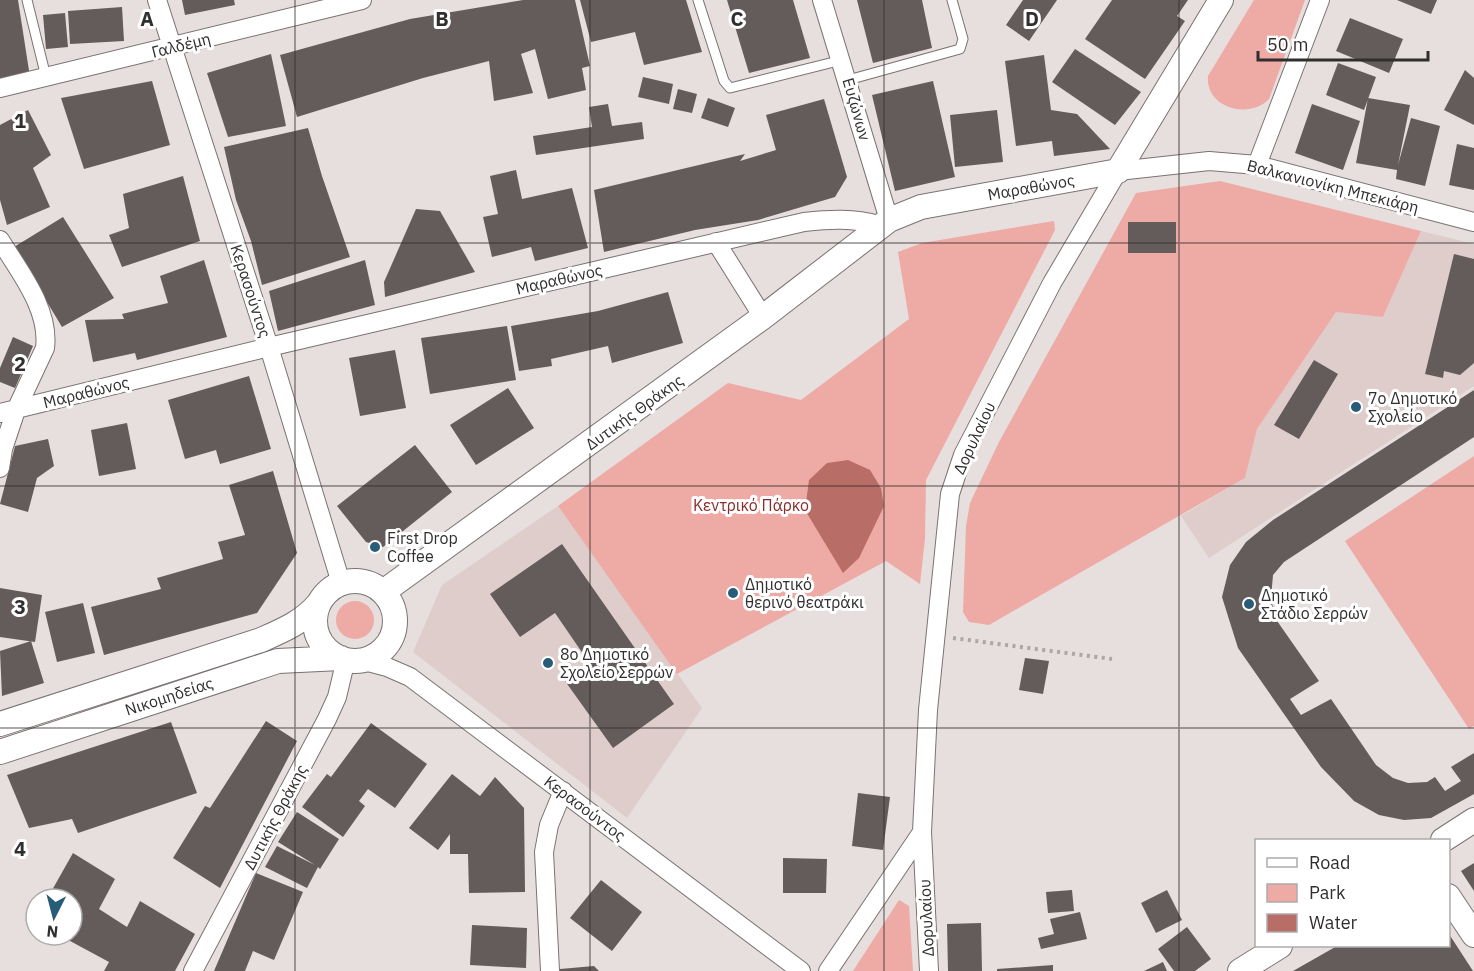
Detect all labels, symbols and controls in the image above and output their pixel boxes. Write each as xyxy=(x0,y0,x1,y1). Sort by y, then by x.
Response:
text: A xyxy=(140,5,154,32)
text: B xyxy=(435,5,449,32)
text: C xyxy=(730,5,744,32)
text: D xyxy=(1025,5,1039,32)
scale bar xyxy=(1258,24,1428,62)
street label: Γαλδέμη xyxy=(149,28,213,62)
text: 50 m xyxy=(1267,33,1309,56)
street label: Ευζώνων xyxy=(839,75,875,143)
text: 1 xyxy=(14,107,26,134)
street label: Βαλκανιονίκη Μπεκιάρη xyxy=(1245,155,1421,217)
street label: Μαραθώνος xyxy=(986,169,1076,204)
street label: Κερασούντος xyxy=(227,242,276,340)
street label: Μαραθώνος xyxy=(514,259,604,299)
text: 2 xyxy=(14,350,26,377)
street label: Δυτικής Θράκης xyxy=(581,370,687,454)
street label: Μαραθώνος xyxy=(41,372,131,412)
place label: 7ο Δημοτικό Σχολείο xyxy=(1368,388,1457,426)
street label: Δορυλαίου xyxy=(948,398,1000,478)
marker: 7ο Δημοτικό Σχολείο xyxy=(1349,400,1363,414)
park label: Κεντρικό Πάρκο xyxy=(693,495,809,515)
place label: First Drop Coffee xyxy=(387,528,458,566)
marker: First Drop Coffee xyxy=(368,540,382,554)
place label: Δημοτικό θερινό θεατράκι xyxy=(745,574,864,612)
place label: Δημοτικό Στάδιο Σερρών xyxy=(1261,585,1368,623)
marker: Δημοτικό θερινό θεατράκι xyxy=(726,586,740,600)
text: 3 xyxy=(14,593,26,620)
marker: Δημοτικό Στάδιο Σερρών xyxy=(1242,597,1256,611)
place label: 8ο Δημοτικό Σχολείο Σερρών xyxy=(560,644,673,682)
marker: 8ο Δημοτικό Σχολείο Σερρών xyxy=(541,656,555,670)
street label: Νικομηδείας xyxy=(122,672,216,720)
street label: Δυτικής Θράκης xyxy=(239,761,311,873)
street label: Κερασούντος xyxy=(540,771,630,845)
text: 4 xyxy=(14,835,26,862)
legend xyxy=(1255,839,1450,947)
text: Road xyxy=(1309,851,1350,874)
street label: Δορυλαίου xyxy=(914,879,938,957)
text: Park xyxy=(1309,881,1346,904)
north arrow xyxy=(24,887,84,947)
text: Water xyxy=(1309,911,1358,934)
text: N xyxy=(46,921,59,942)

